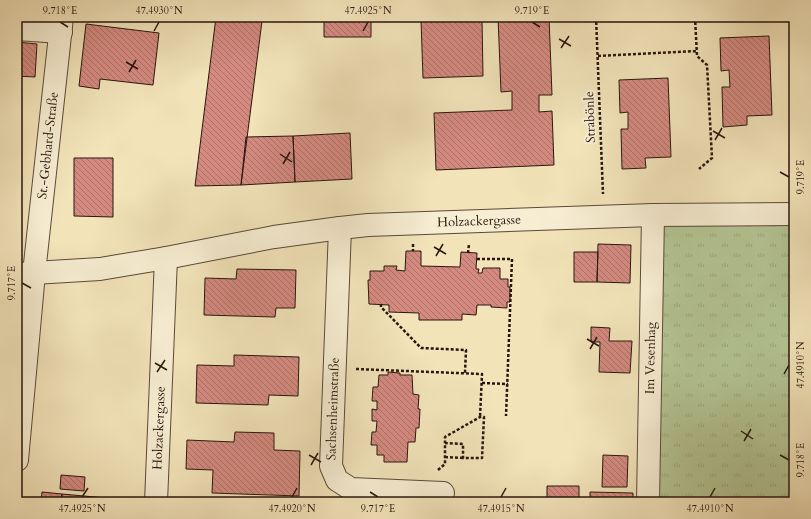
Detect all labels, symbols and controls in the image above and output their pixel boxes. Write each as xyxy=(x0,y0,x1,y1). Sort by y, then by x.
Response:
text: 9.718°E xyxy=(43,4,77,18)
text: 47.4930°N xyxy=(136,4,183,18)
text: 47.4925°N xyxy=(345,4,392,18)
text: 9.719°E xyxy=(515,4,549,18)
street label: St.-Gebhard-Straße xyxy=(33,91,63,200)
street label: Strabönle xyxy=(580,91,600,143)
text: 9.719°E xyxy=(794,160,808,194)
street label: Holzackergasse xyxy=(437,211,521,232)
text: 9.717°E xyxy=(5,266,19,300)
street label: Im Vesenhag xyxy=(641,321,660,394)
text: 47.4910°N xyxy=(794,341,808,388)
street label: Sachsenheimstraße xyxy=(322,357,344,461)
street label: Holzackergasse xyxy=(148,386,170,470)
text: 9.718°E xyxy=(794,443,808,477)
text: 47.4925°N xyxy=(59,502,106,516)
text: 47.4920°N xyxy=(269,502,316,516)
text: 9.717°E xyxy=(361,502,395,516)
text: 47.4915°N xyxy=(478,502,525,516)
text: 47.4910°N xyxy=(687,502,734,516)

